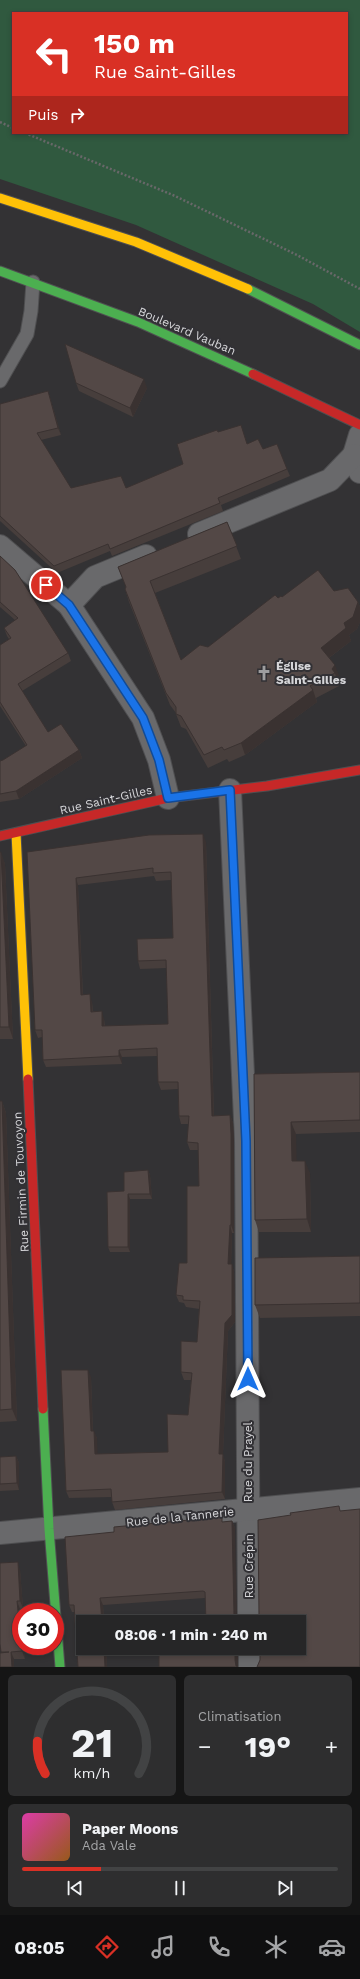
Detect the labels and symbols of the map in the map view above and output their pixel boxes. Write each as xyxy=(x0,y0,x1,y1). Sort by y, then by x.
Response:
street label: Boulevard Vauban xyxy=(136,304,238,358)
pin xyxy=(29,568,63,602)
place label: Église Saint-Gilles xyxy=(276,659,347,687)
church icon: Église Saint-Gilles xyxy=(255,664,273,682)
street label: Rue Saint-Gilles xyxy=(58,783,154,817)
street label: Rue Firmin de Touvoyon xyxy=(10,1111,32,1253)
position arrow xyxy=(227,1358,269,1400)
street label: Rue du Prayel xyxy=(241,1421,255,1502)
street label: Rue de la Tannerie xyxy=(125,1504,235,1530)
street label: Rue Crépin xyxy=(242,1534,256,1598)
speed limit sign: 30 xyxy=(12,1603,64,1655)

